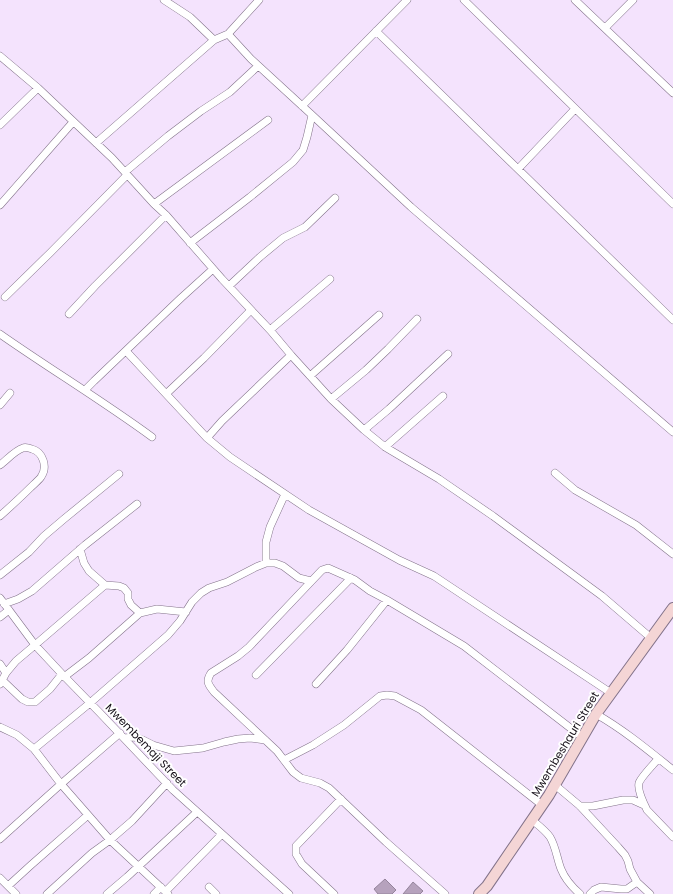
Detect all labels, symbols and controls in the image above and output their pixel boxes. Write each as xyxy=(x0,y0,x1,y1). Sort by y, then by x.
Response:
street label: Mwembeshauri Street xyxy=(527,688,603,800)
street label: Mwembemaji Street xyxy=(102,700,190,790)

